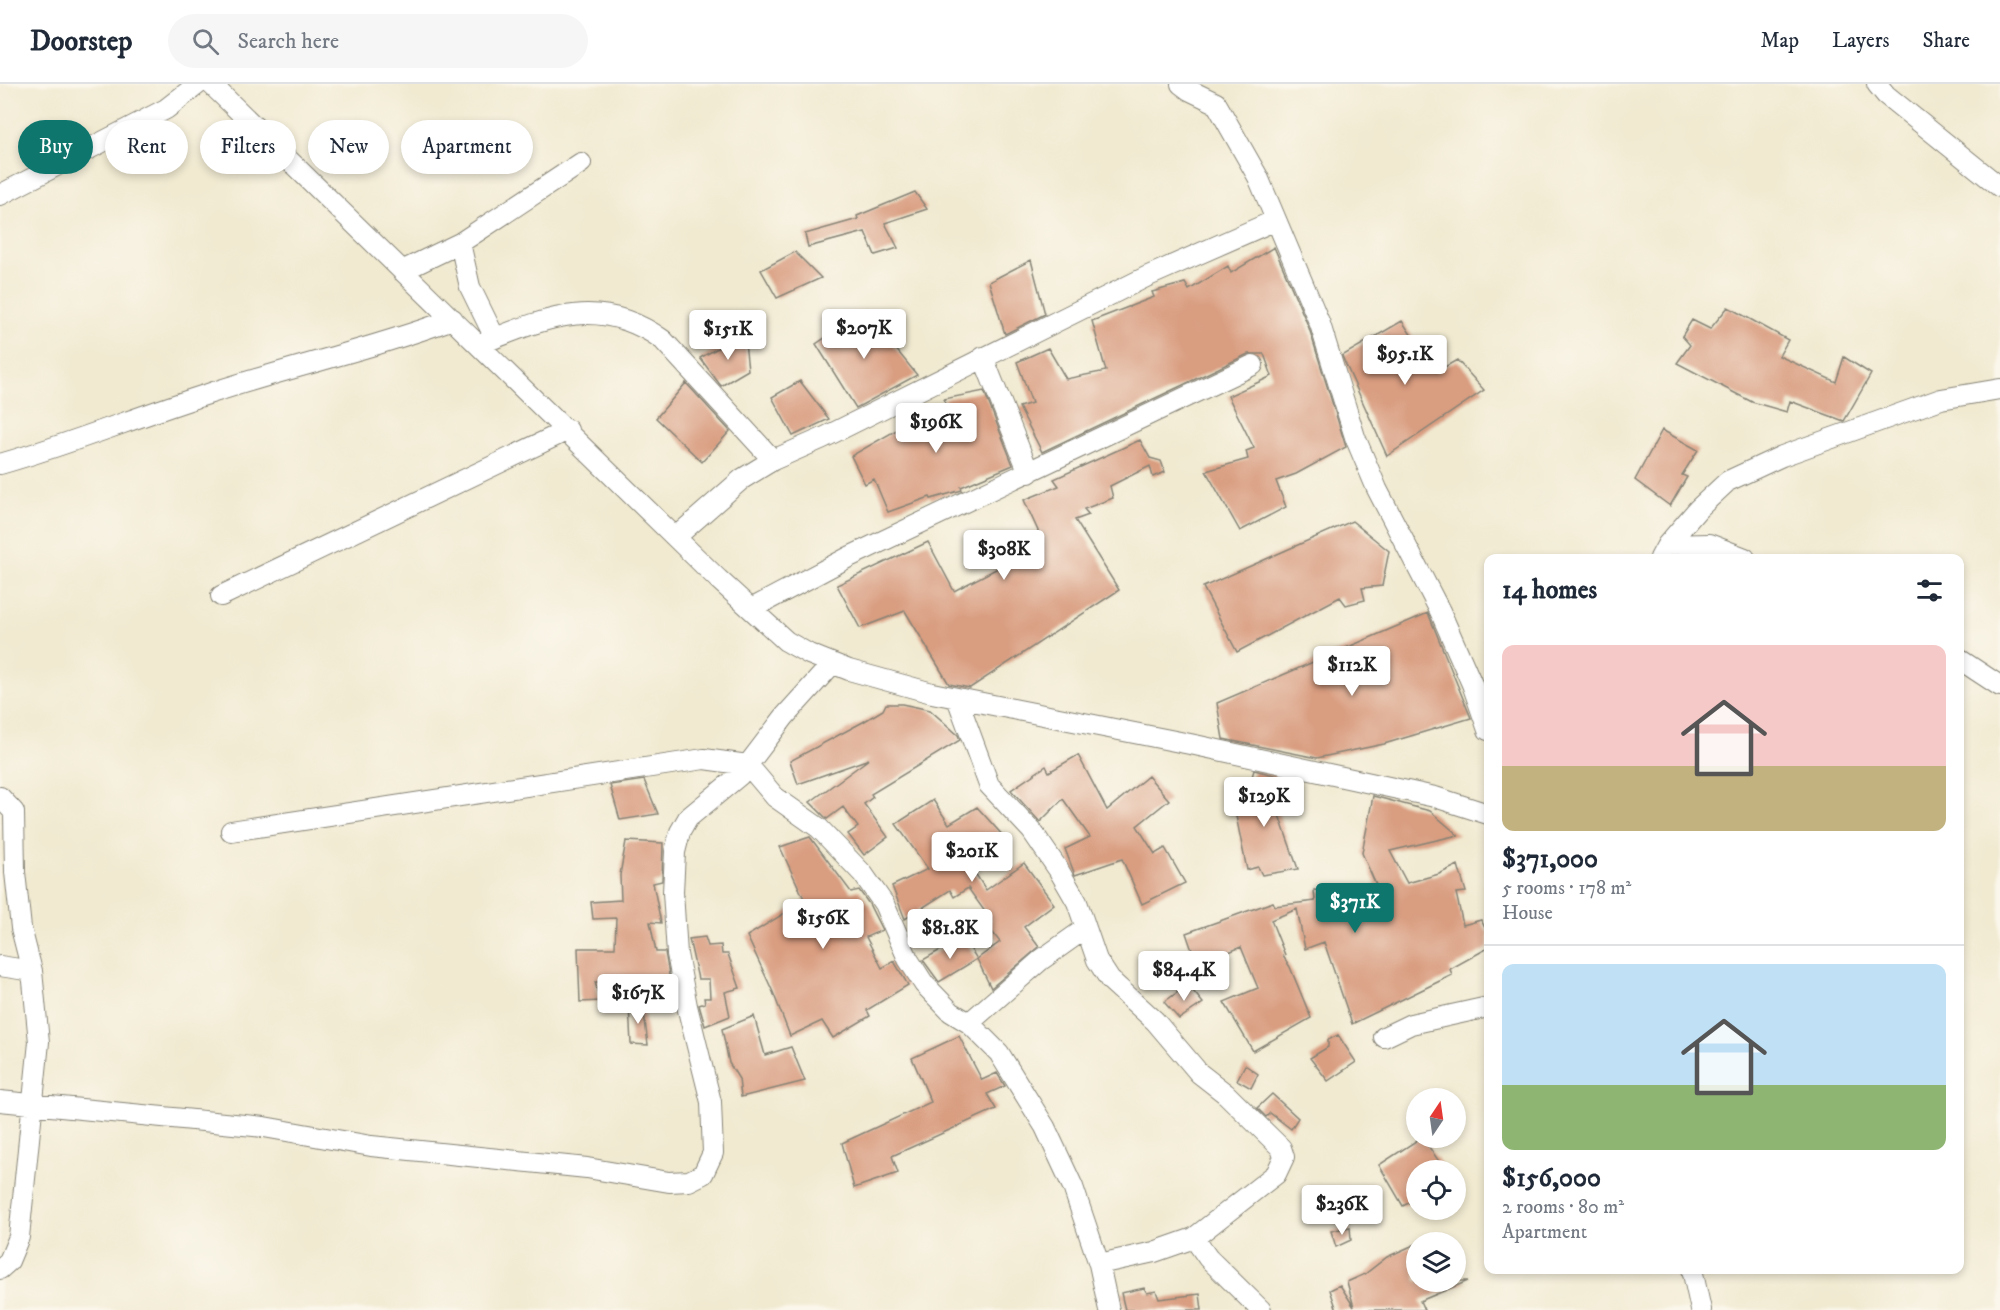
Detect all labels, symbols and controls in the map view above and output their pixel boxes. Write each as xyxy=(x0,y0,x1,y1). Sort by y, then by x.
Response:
search box xyxy=(168,14,588,68)
text: Doorstep xyxy=(30,24,132,59)
icon: search xyxy=(189,25,222,58)
text: Search here xyxy=(237,28,339,55)
text: Map xyxy=(1760,28,1799,54)
text: Layers xyxy=(1832,28,1890,54)
text: Share xyxy=(1923,28,1970,54)
chip: Buy xyxy=(18,120,93,174)
chip: Rent xyxy=(105,120,188,174)
chip: Filters xyxy=(200,120,296,174)
chip: New xyxy=(308,120,389,174)
chip: Apartment xyxy=(401,120,533,174)
pin: $207K xyxy=(822,309,906,360)
pin: $151K xyxy=(686,310,770,361)
text: $207K xyxy=(836,316,892,341)
text: $151K xyxy=(703,317,753,342)
pin: $95.1K xyxy=(1356,335,1454,386)
text: $95.1K xyxy=(1377,342,1433,367)
pin: $196K xyxy=(894,403,978,454)
text: $196K xyxy=(910,410,962,435)
pin: $308K xyxy=(962,530,1046,581)
text: $308K xyxy=(977,537,1031,562)
text: 14 homes xyxy=(1502,574,1597,607)
icon: filters xyxy=(1913,574,1946,607)
pin: $112K xyxy=(1310,646,1394,697)
text: $112K xyxy=(1327,653,1377,678)
icon: home xyxy=(1670,684,1778,792)
pin: $129K xyxy=(1222,777,1306,828)
text: $129K xyxy=(1238,784,1290,809)
pin: $201K xyxy=(930,832,1014,883)
text: $201K xyxy=(946,839,998,864)
text: $371,000 xyxy=(1502,843,1598,876)
text: 5 rooms · 178 m² xyxy=(1502,876,1631,901)
pin: $371K xyxy=(1313,883,1397,934)
text: $371K xyxy=(1330,890,1380,915)
pin: $156K xyxy=(781,899,865,950)
text: House xyxy=(1502,901,1553,926)
text: $156K xyxy=(797,906,849,931)
pin: $81.8K xyxy=(901,909,999,960)
text: $81.8K xyxy=(921,916,979,941)
pin: $84.4K xyxy=(1135,951,1233,1002)
text: $84.4K xyxy=(1152,958,1216,983)
pin: $167K xyxy=(596,974,680,1025)
text: $167K xyxy=(611,981,665,1006)
icon: home xyxy=(1670,1003,1778,1111)
north arrow xyxy=(1406,1088,1466,1148)
map controls xyxy=(1406,1088,1466,1292)
button: locate xyxy=(1406,1160,1466,1220)
text: $156,000 xyxy=(1502,1162,1601,1195)
pin: $236K xyxy=(1300,1185,1384,1236)
text: $236K xyxy=(1316,1192,1368,1217)
text: 2 rooms · 80 m² xyxy=(1502,1195,1624,1220)
text: Apartment xyxy=(1502,1220,1587,1245)
button: layers xyxy=(1406,1232,1466,1292)

